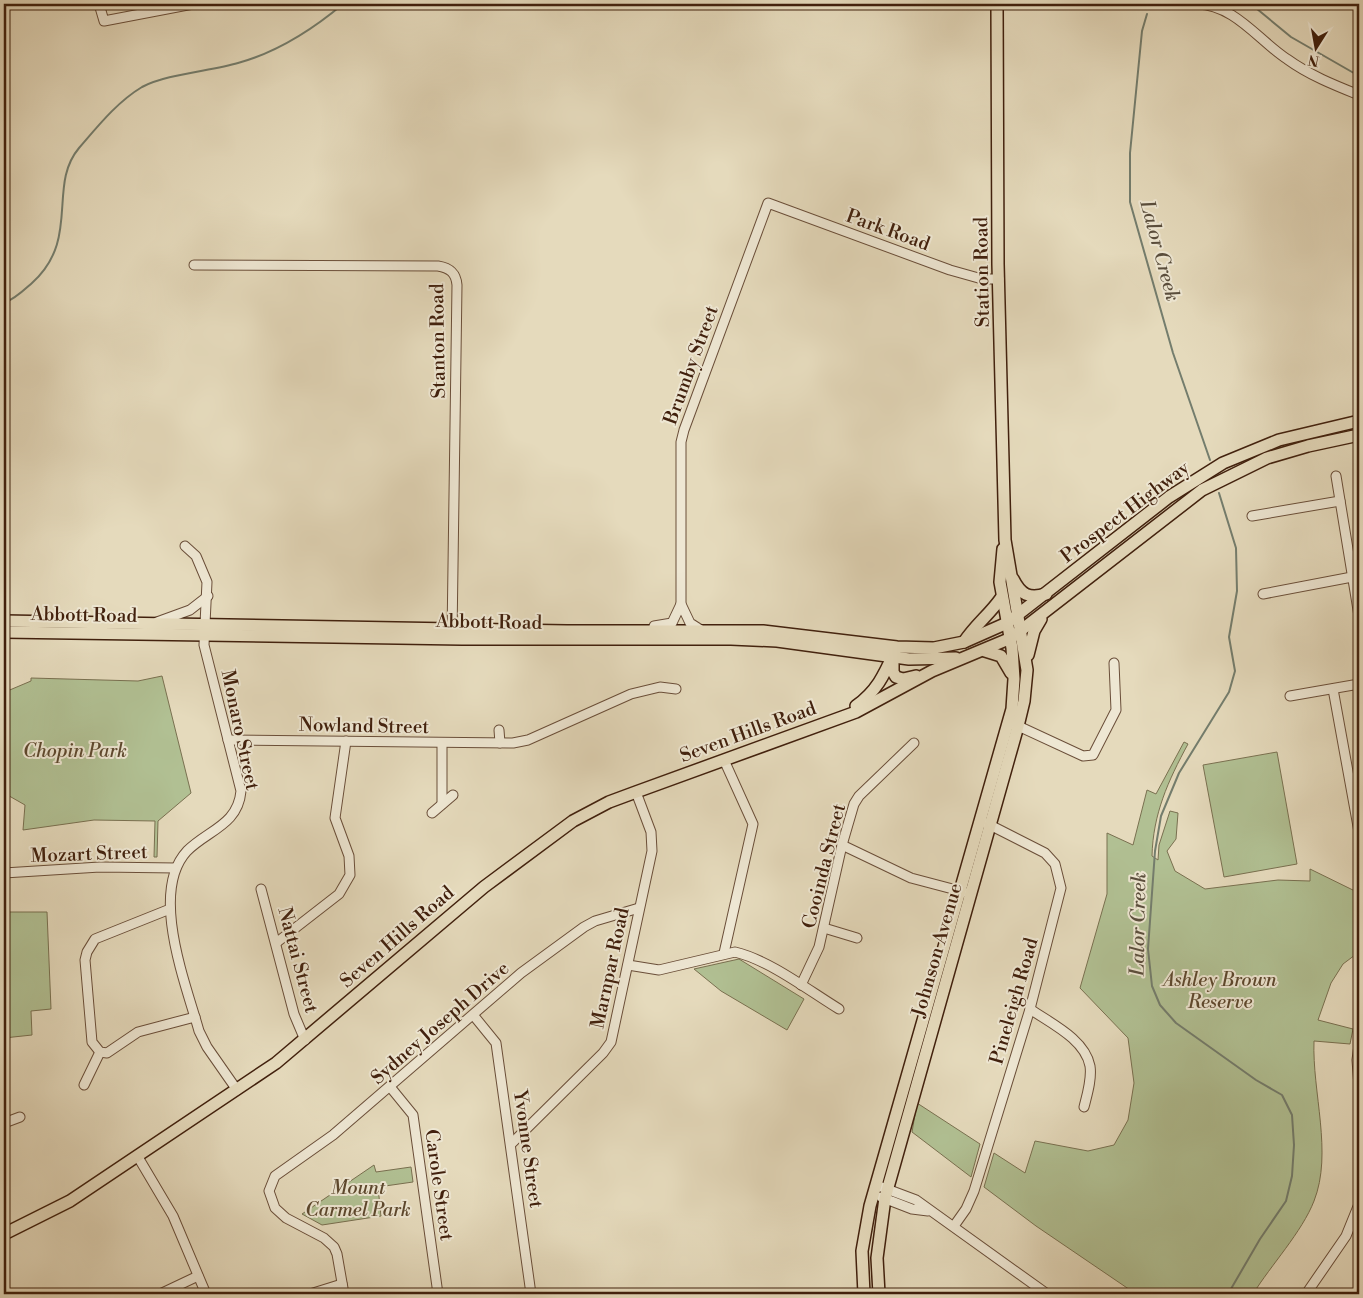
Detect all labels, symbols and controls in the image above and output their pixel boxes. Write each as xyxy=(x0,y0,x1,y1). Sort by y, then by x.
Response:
north arrow xyxy=(1290,22,1340,72)
text: N xyxy=(1307,50,1321,70)
water label: Lalor Creek xyxy=(1133,197,1184,304)
street label: Park Road xyxy=(843,204,933,256)
street label: Station Road xyxy=(969,216,995,327)
street label: Stanton Road xyxy=(425,283,451,399)
street label: Brumby Street xyxy=(658,302,724,429)
street label: Prospect Highway xyxy=(1056,455,1195,568)
street label: Abbott Road xyxy=(30,602,138,628)
street label: Abbott Road xyxy=(435,609,543,635)
street label: Monaro Street xyxy=(216,668,265,793)
street label: Seven Hills Road xyxy=(676,696,820,768)
street label: Nowland Street xyxy=(299,713,430,739)
park label: Chopin Park xyxy=(23,739,127,763)
street label: Cooinda Street xyxy=(797,801,851,931)
street label: Mozart Street xyxy=(30,840,148,868)
water label: Lalor Creek xyxy=(1126,872,1152,977)
street label: Johnson Avenue xyxy=(906,880,968,1021)
street label: Seven Hills Road xyxy=(335,881,459,993)
street label: Nattai Street xyxy=(272,904,324,1016)
street label: Marnpar Road xyxy=(585,905,635,1031)
street label: Pineleigh Road xyxy=(984,935,1044,1067)
street label: Sydney Joseph Drive xyxy=(366,956,514,1090)
park label: Ashley Brown Reserve xyxy=(1161,968,1277,1014)
street label: Yvonne Street xyxy=(508,1087,548,1210)
street label: Carole Street xyxy=(419,1128,459,1242)
park label: Mount Carmel Park xyxy=(305,1176,411,1222)

